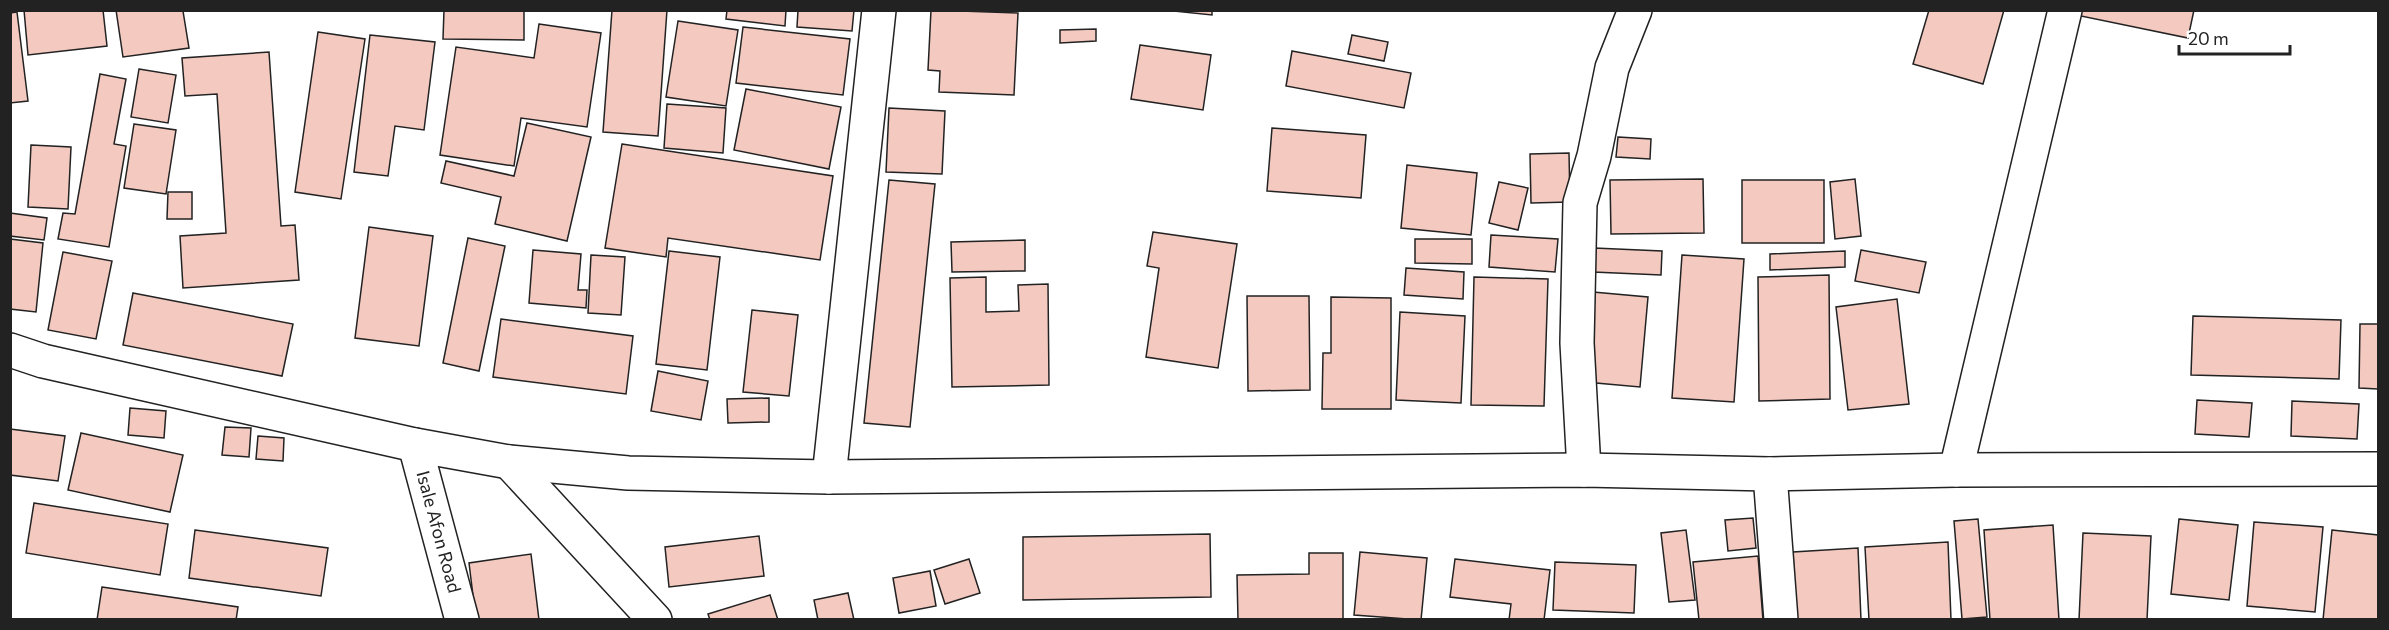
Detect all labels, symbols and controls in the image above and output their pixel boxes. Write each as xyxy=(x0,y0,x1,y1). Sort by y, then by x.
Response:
scale bar xyxy=(2179,18,2290,56)
text: 20 m xyxy=(2188,27,2229,49)
street label: Isale Afon Road xyxy=(412,468,466,595)

